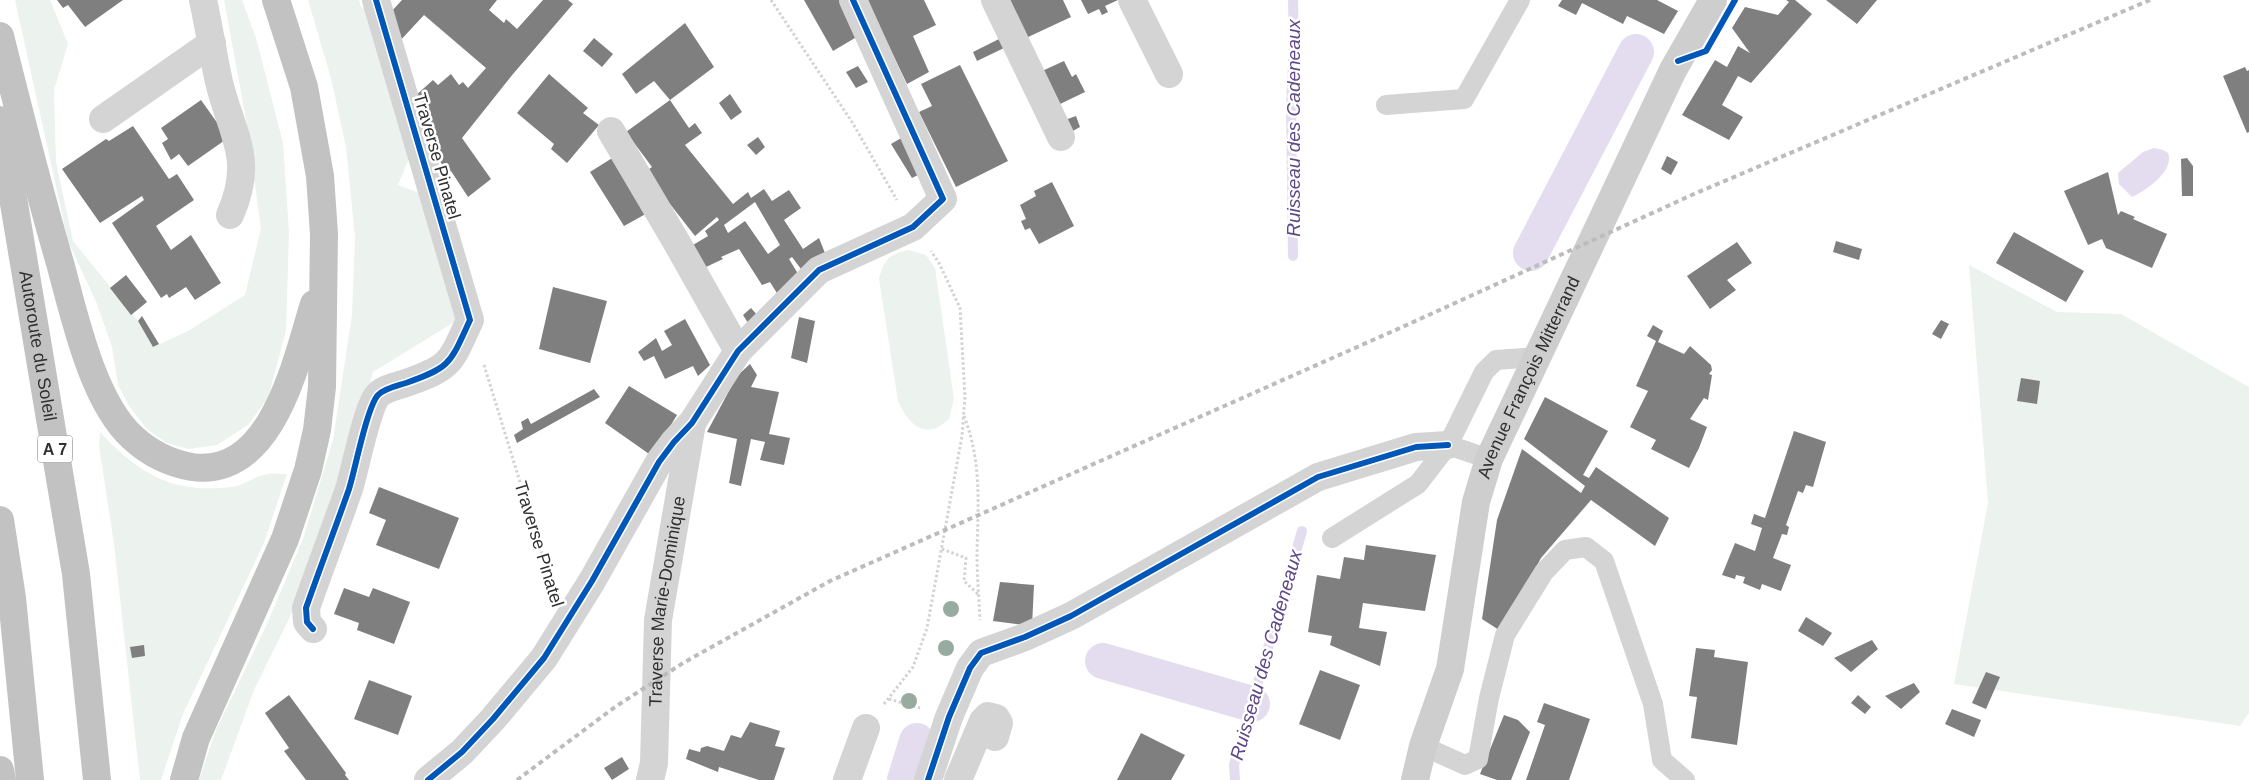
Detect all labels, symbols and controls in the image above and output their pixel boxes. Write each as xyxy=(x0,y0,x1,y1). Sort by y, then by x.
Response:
water label: Ruisseau des Cadeneaux xyxy=(1283,18,1304,237)
street label: Traverse Pinatel xyxy=(409,91,465,221)
street label: Autoroute du Soleil xyxy=(15,269,60,423)
street label: Avenue François Mitterrand xyxy=(1474,273,1584,481)
road number: A 7 xyxy=(38,436,72,462)
street label: Traverse Pinatel xyxy=(510,479,568,609)
street label: Traverse Marie-Dominique xyxy=(646,494,689,707)
water label: Ruisseau des Cadeneaux xyxy=(1226,546,1306,762)

